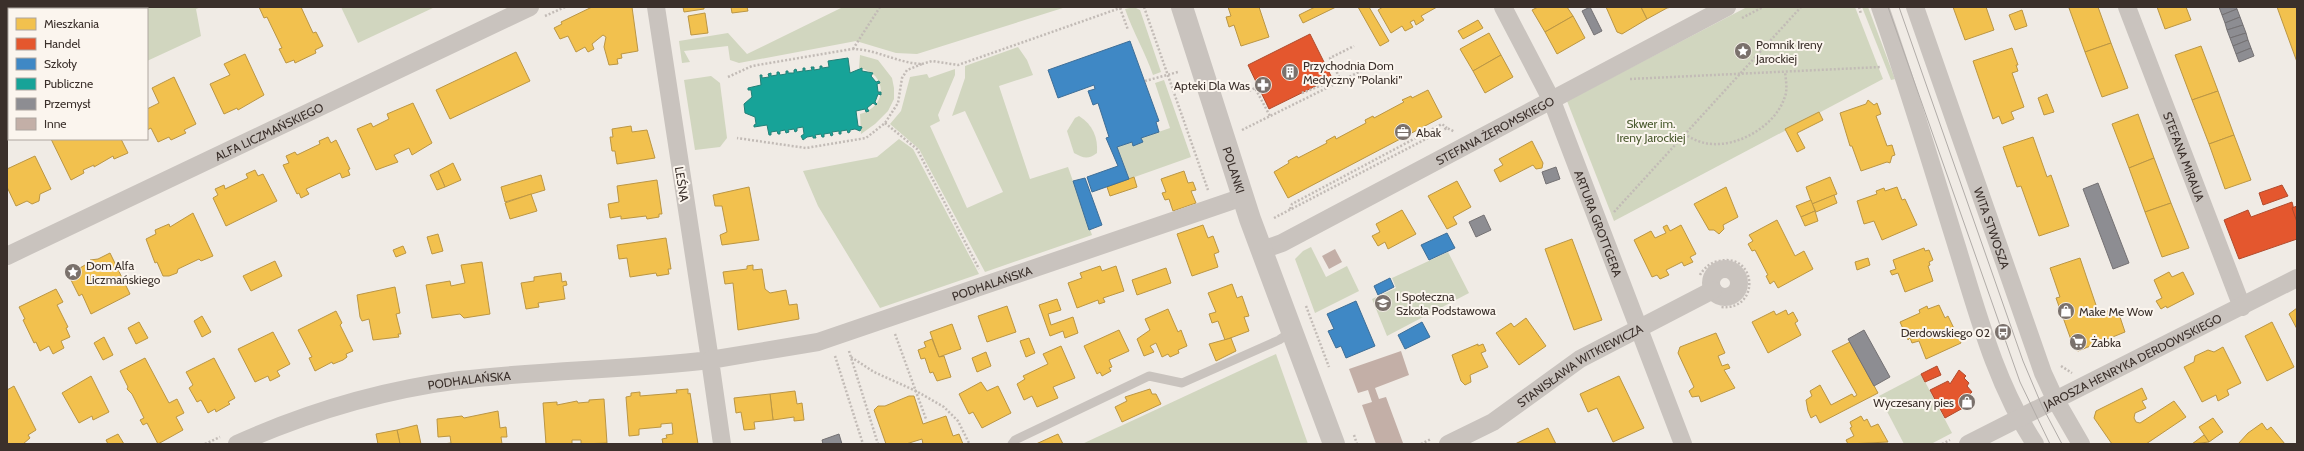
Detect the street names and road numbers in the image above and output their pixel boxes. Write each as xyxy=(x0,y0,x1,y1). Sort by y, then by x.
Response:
street label: STEFANA ŻEROMSKIEGO xyxy=(1433,93,1557,168)
street label: ALFA LICZMAŃSKIEGO xyxy=(212,99,326,164)
street label: STEFANA MIRAUA xyxy=(2160,109,2208,204)
street label: POLANKI xyxy=(1220,145,1249,195)
street label: LEŚNA xyxy=(672,165,692,203)
street label: ARTURA GROTTGERA xyxy=(1572,168,1626,279)
street label: WITA STWOSZA xyxy=(1971,185,2014,271)
street label: PODHALAŃSKA xyxy=(950,262,1034,303)
street label: JAROSZA HENRYKA DERDOWSKIEGO xyxy=(2040,310,2224,413)
street label: STANISŁAWA WITKIEWICZA xyxy=(1514,320,1646,410)
street label: PODHALAŃSKA xyxy=(426,367,512,392)

